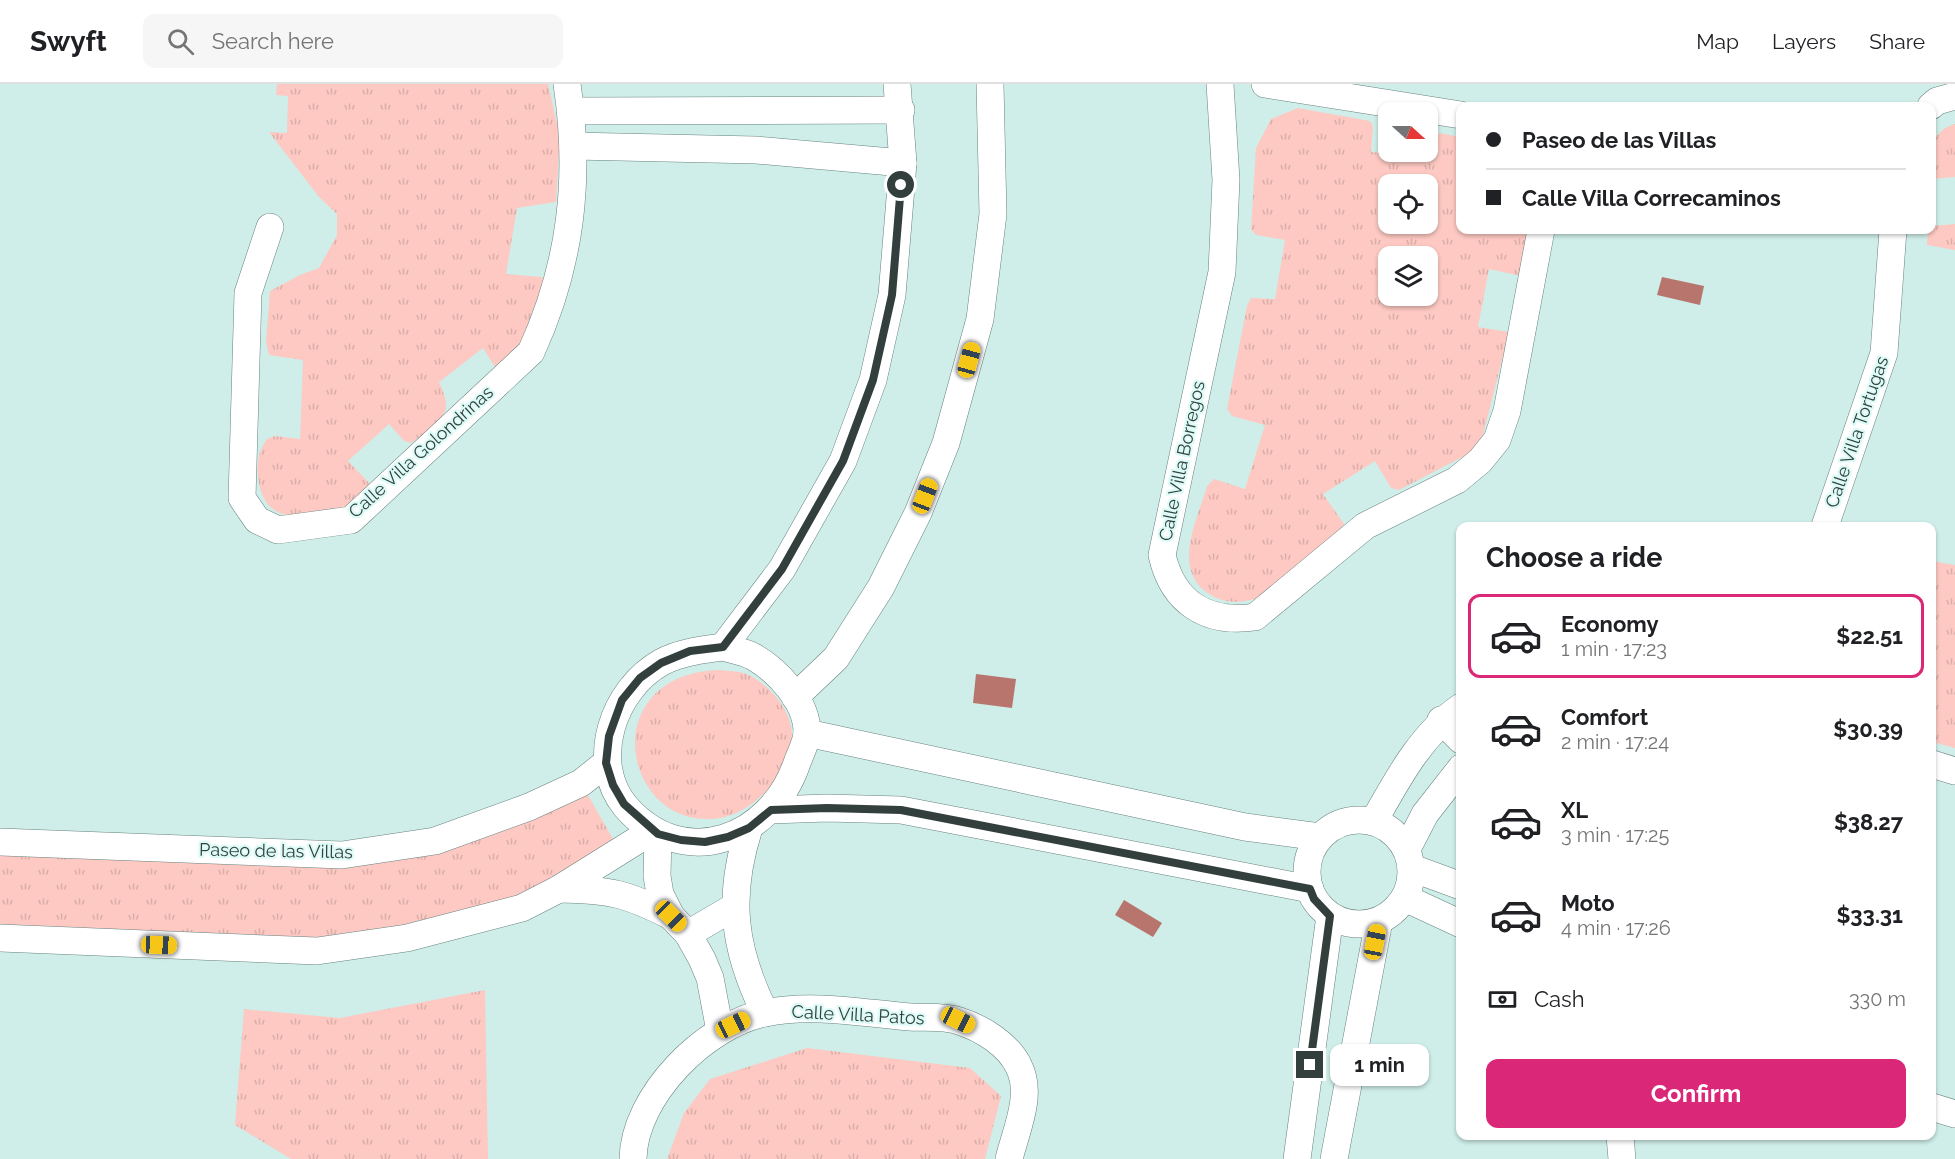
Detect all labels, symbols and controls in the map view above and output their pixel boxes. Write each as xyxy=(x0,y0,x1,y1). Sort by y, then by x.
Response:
search box xyxy=(143,14,563,68)
text: Swyft xyxy=(30,25,107,58)
icon: search xyxy=(164,25,197,58)
text: Search here xyxy=(212,28,334,54)
text: Map xyxy=(1696,29,1739,54)
text: Layers xyxy=(1772,29,1836,54)
text: Share xyxy=(1869,29,1925,54)
north arrow xyxy=(1378,102,1438,162)
map controls xyxy=(1378,102,1438,306)
text: Paseo de las Villas xyxy=(1522,127,1716,153)
route start xyxy=(887,171,914,198)
button: locate xyxy=(1378,174,1438,234)
text: Calle Villa Correcaminos xyxy=(1522,185,1781,211)
button: layers xyxy=(1378,246,1438,306)
car xyxy=(956,340,982,380)
street label: Calle Villa Tortugas xyxy=(1821,353,1892,510)
street label: Calle Villa Borregos xyxy=(1154,379,1209,543)
street label: Calle Villa Golondrinas xyxy=(344,381,497,522)
car xyxy=(910,476,940,516)
text: Choose a ride xyxy=(1486,542,1662,573)
icon: car xyxy=(1489,609,1543,663)
text: Economy xyxy=(1561,611,1659,637)
text: $22.51 xyxy=(1836,623,1903,649)
text: 1 min · 17:23 xyxy=(1561,637,1667,661)
icon: car xyxy=(1489,702,1543,756)
text: Comfort xyxy=(1561,704,1648,730)
text: $30.39 xyxy=(1833,716,1903,742)
text: 2 min · 17:24 xyxy=(1561,730,1669,754)
icon: car xyxy=(1489,795,1543,849)
text: XL xyxy=(1561,797,1588,823)
text: $38.27 xyxy=(1834,809,1903,835)
text: 3 min · 17:25 xyxy=(1561,823,1669,847)
street label: Paseo de las Villas xyxy=(199,839,353,862)
icon: car xyxy=(1489,888,1543,942)
text: Moto xyxy=(1561,890,1615,916)
car xyxy=(652,897,690,935)
text: $33.31 xyxy=(1837,902,1903,928)
text: 4 min · 17:26 xyxy=(1561,916,1671,940)
car xyxy=(1363,923,1387,961)
car xyxy=(141,935,177,955)
icon: cash xyxy=(1486,983,1519,1016)
text: Cash xyxy=(1534,986,1585,1012)
text: 330 m xyxy=(1849,987,1906,1011)
street label: Calle Villa Patos xyxy=(791,1001,925,1028)
car xyxy=(938,1004,978,1036)
car xyxy=(713,1009,753,1041)
callout: 1 min xyxy=(1331,1044,1430,1086)
route end xyxy=(1296,1051,1323,1078)
text: 1 min xyxy=(1354,1053,1405,1077)
button: Confirm xyxy=(1486,1059,1906,1128)

